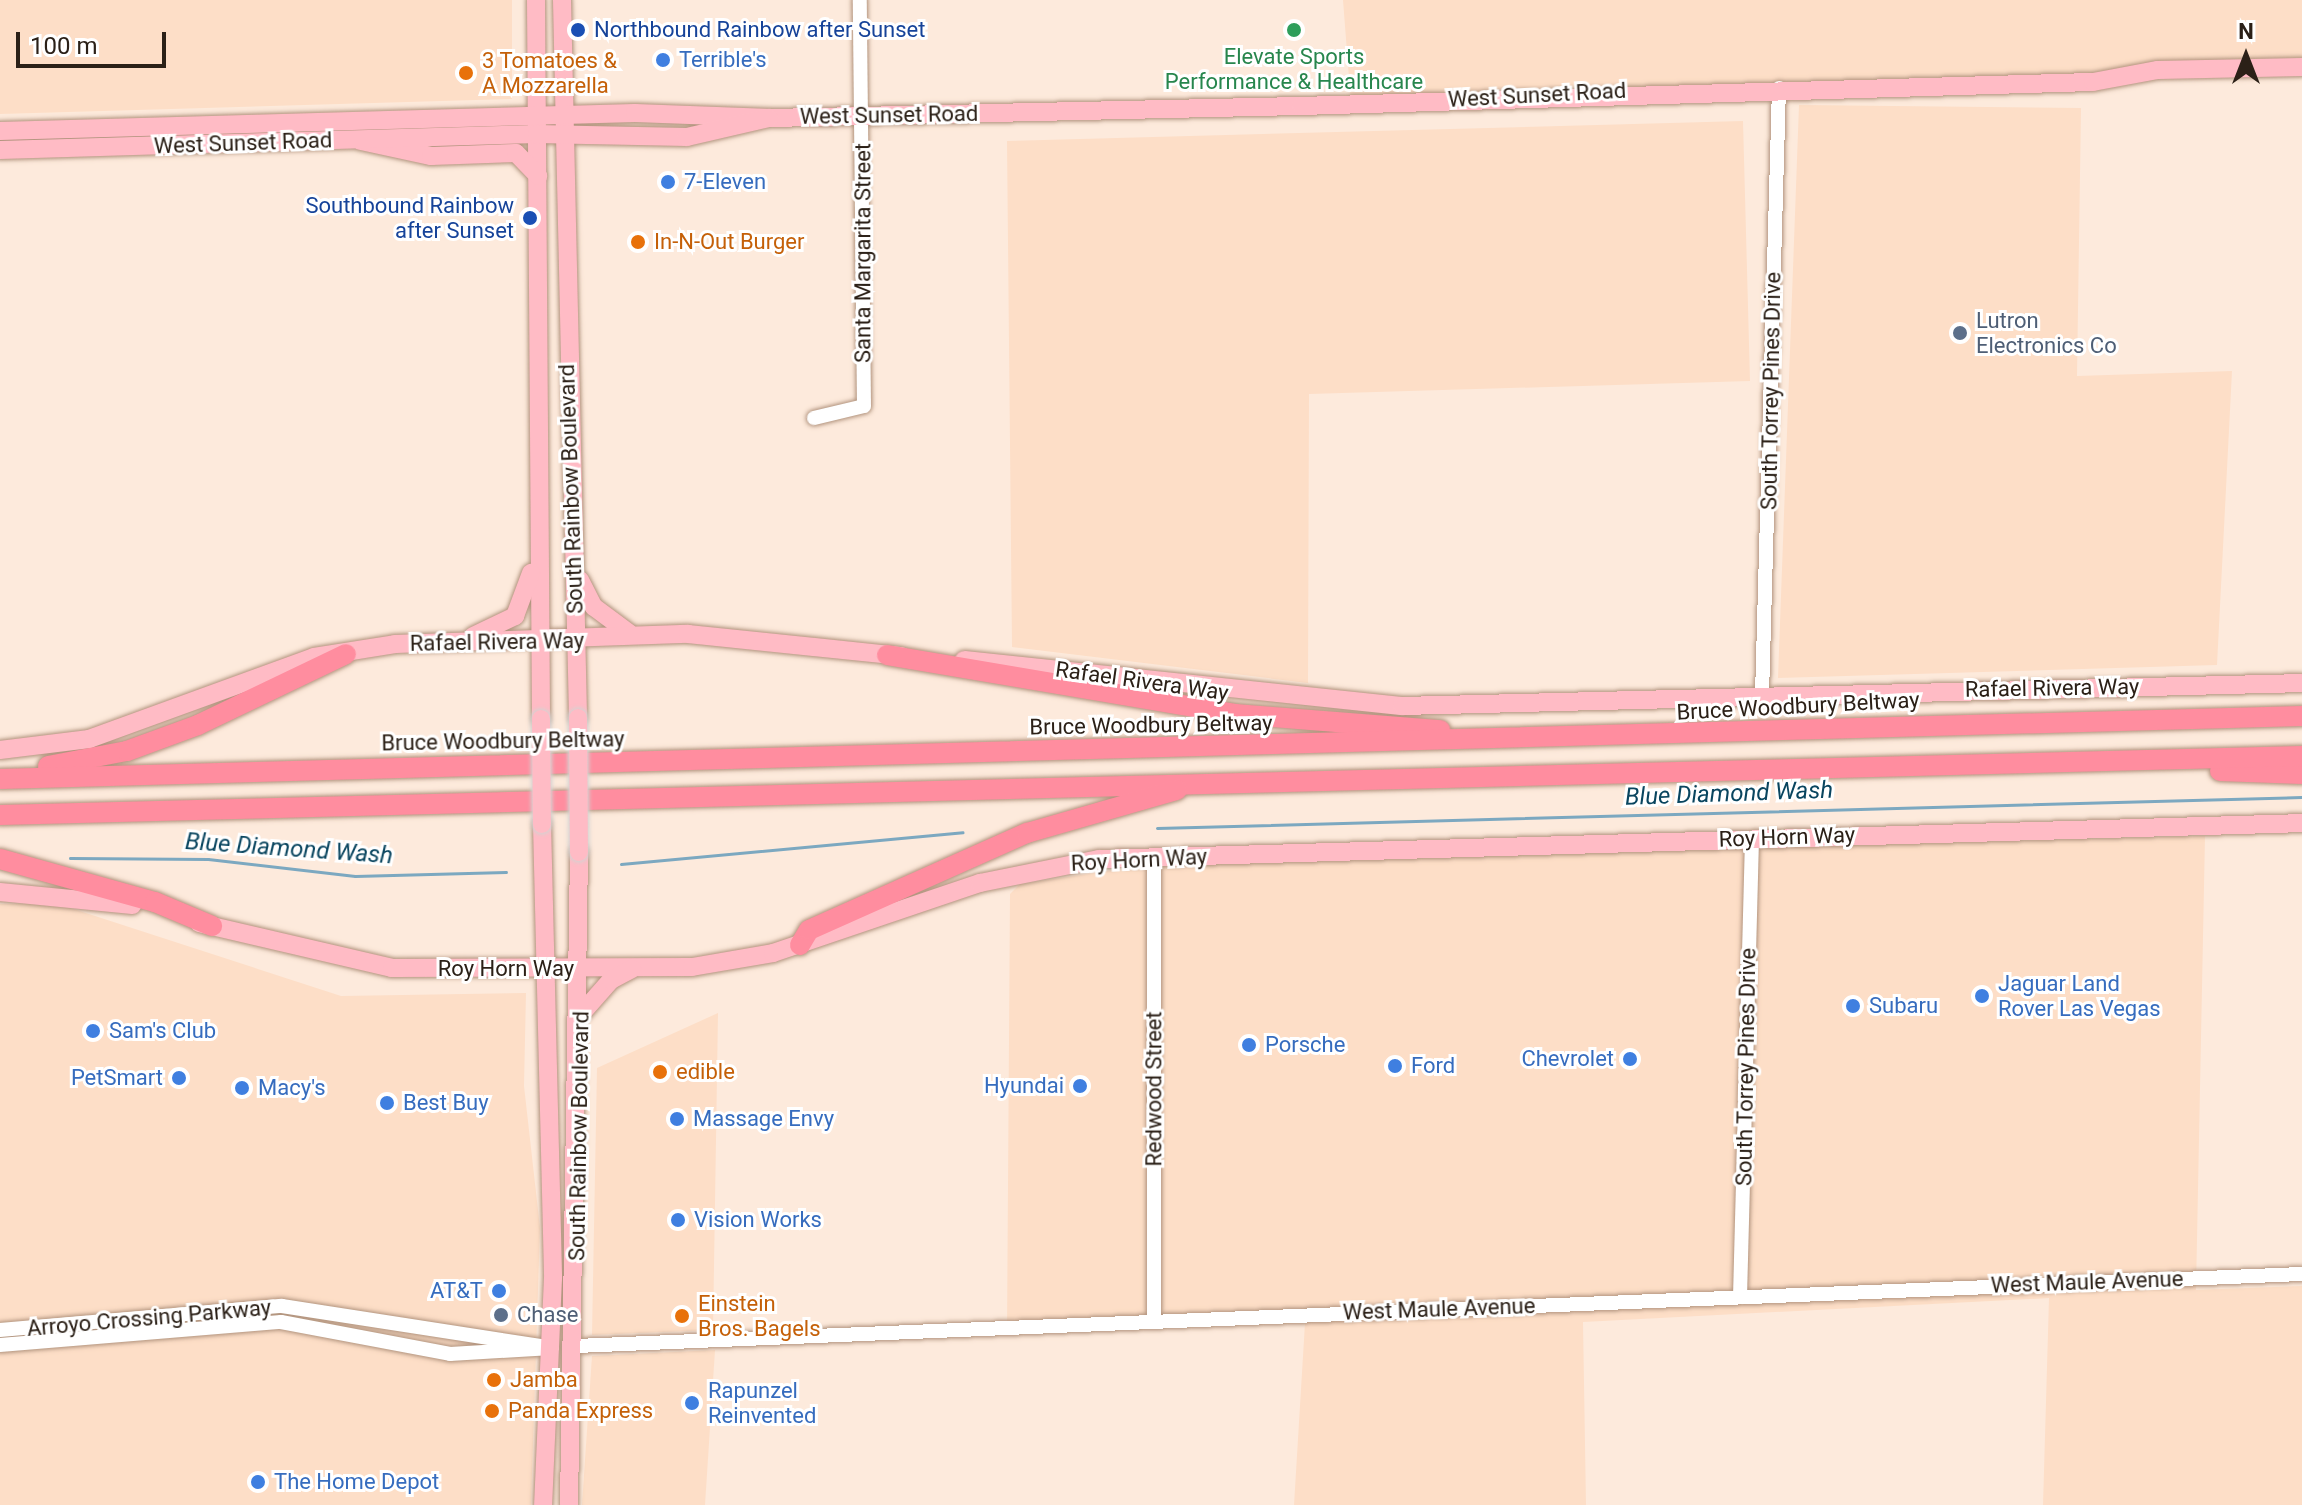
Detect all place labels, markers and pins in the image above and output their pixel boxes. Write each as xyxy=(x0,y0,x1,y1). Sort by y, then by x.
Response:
place label: Northbound Rainbow after Sunset xyxy=(594,17,925,43)
marker: Northbound Rainbow after Sunset xyxy=(569,21,587,39)
marker: Elevate Sports Performance & Healthcare xyxy=(1285,21,1303,39)
place label: Elevate Sports Performance & Healthcare xyxy=(1165,43,1423,94)
place label: 3 Tomatoes & A Mozzarella xyxy=(482,47,617,98)
place label: Terrible's xyxy=(679,47,767,73)
marker: Terrible's xyxy=(654,51,672,69)
marker: 3 Tomatoes & A Mozzarella xyxy=(457,64,475,82)
place label: 7-Eleven xyxy=(684,169,766,195)
marker: 7-Eleven xyxy=(659,173,677,191)
place label: Southbound Rainbow after Sunset xyxy=(305,192,514,244)
marker: Southbound Rainbow after Sunset xyxy=(521,209,539,227)
place label: In-N-Out Burger xyxy=(654,229,804,255)
marker: In-N-Out Burger xyxy=(629,233,647,251)
place label: Lutron Electronics Co xyxy=(1976,307,2117,358)
marker: Lutron Electronics Co xyxy=(1951,324,1969,342)
place label: Jaguar Land Rover Las Vegas xyxy=(1998,970,2161,1022)
marker: Jaguar Land Rover Las Vegas xyxy=(1973,987,1991,1005)
place label: Subaru xyxy=(1869,993,1938,1019)
marker: Subaru xyxy=(1844,997,1862,1015)
place label: Sam's Club xyxy=(109,1018,216,1044)
marker: Sam's Club xyxy=(84,1022,102,1040)
place label: Porsche xyxy=(1265,1032,1345,1058)
marker: Porsche xyxy=(1240,1036,1258,1054)
place label: Chevrolet xyxy=(1521,1046,1614,1072)
marker: Chevrolet xyxy=(1621,1050,1639,1068)
place label: Ford xyxy=(1411,1053,1455,1079)
marker: Ford xyxy=(1386,1057,1404,1075)
place label: edible xyxy=(676,1059,735,1085)
marker: edible xyxy=(651,1063,669,1081)
place label: PetSmart xyxy=(71,1065,163,1091)
marker: PetSmart xyxy=(170,1069,188,1087)
place label: Hyundai xyxy=(984,1073,1064,1099)
place label: Macy's xyxy=(258,1075,326,1101)
marker: Hyundai xyxy=(1071,1077,1089,1095)
marker: Macy's xyxy=(233,1079,251,1097)
place label: Best Buy xyxy=(403,1090,489,1116)
marker: Best Buy xyxy=(378,1094,396,1112)
place label: Massage Envy xyxy=(693,1106,834,1132)
marker: Massage Envy xyxy=(668,1110,686,1128)
place label: Vision Works xyxy=(694,1207,822,1233)
marker: Vision Works xyxy=(669,1211,687,1229)
place label: AT&T xyxy=(430,1278,483,1304)
marker: AT&T xyxy=(490,1282,508,1300)
place label: Einstein Bros. Bagels xyxy=(698,1290,821,1342)
place label: Chase xyxy=(517,1302,578,1328)
marker: Chase xyxy=(492,1306,510,1324)
marker: Einstein Bros. Bagels xyxy=(673,1307,691,1325)
place label: Jamba xyxy=(510,1367,578,1393)
marker: Jamba xyxy=(485,1371,503,1389)
place label: Rapunzel Reinvented xyxy=(708,1377,816,1428)
marker: Rapunzel Reinvented xyxy=(683,1394,701,1412)
place label: Panda Express xyxy=(508,1398,653,1424)
marker: Panda Express xyxy=(483,1402,501,1420)
place label: The Home Depot xyxy=(274,1469,439,1495)
marker: The Home Depot xyxy=(249,1473,267,1491)

